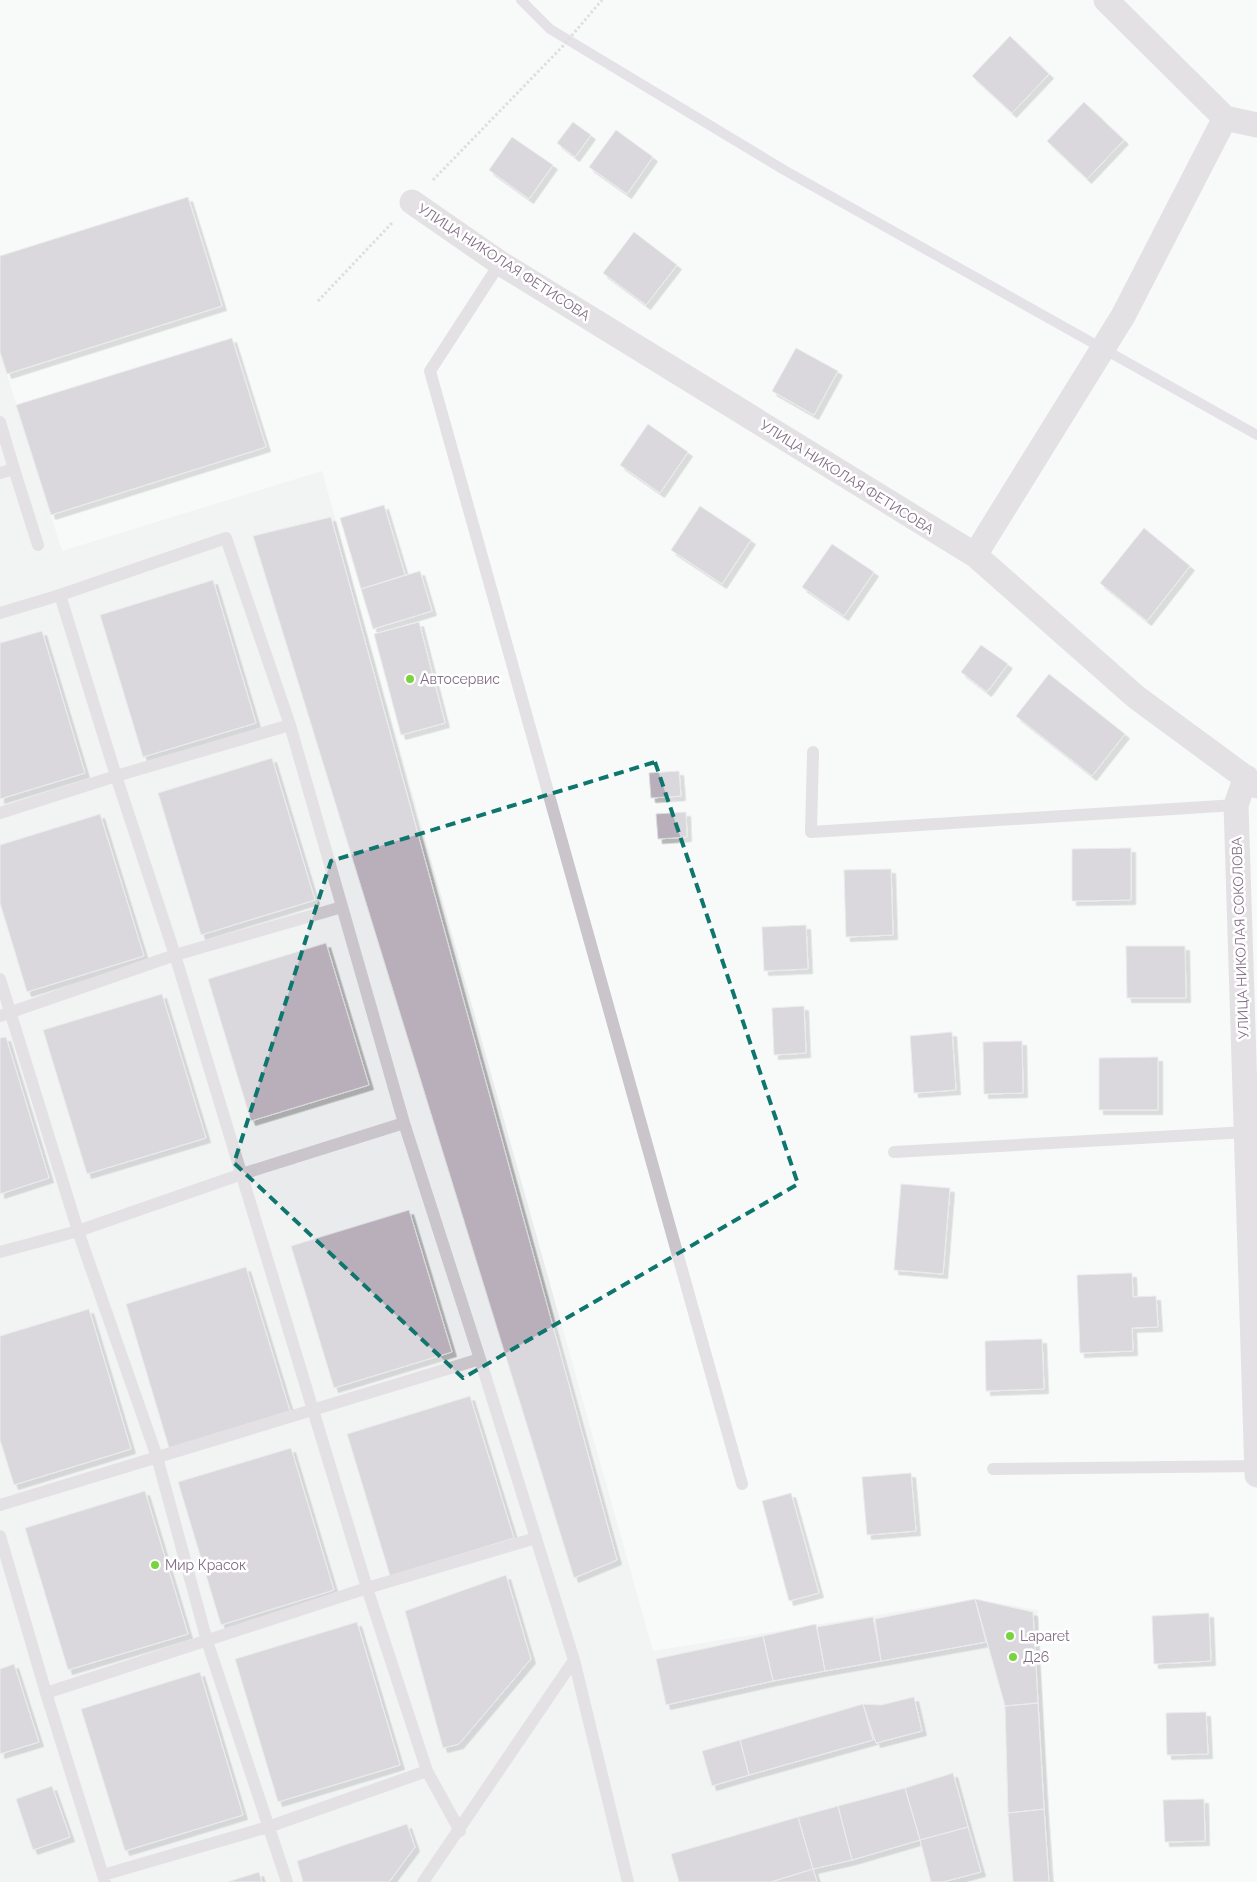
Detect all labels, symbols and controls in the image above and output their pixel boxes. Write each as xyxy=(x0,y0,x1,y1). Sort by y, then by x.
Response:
street label: УЛИЦА НИКОЛАЯ ФЕТИСОВА xyxy=(415,200,593,324)
street label: УЛИЦА НИКОЛАЯ ФЕТИСОВА xyxy=(757,417,937,538)
place label: Автосервис xyxy=(420,671,500,687)
marker: Автосервис xyxy=(404,673,416,685)
street label: УЛИЦА НИКОЛАЯ СОКОЛОВА xyxy=(1228,836,1252,1039)
place label: Мир Красок xyxy=(165,1557,246,1573)
marker: Мир Красок xyxy=(149,1559,161,1571)
place label: Laparet xyxy=(1020,1628,1070,1644)
marker: Laparet xyxy=(1004,1630,1016,1642)
place label: Д26 xyxy=(1023,1649,1049,1665)
marker: Д26 xyxy=(1007,1651,1019,1663)

